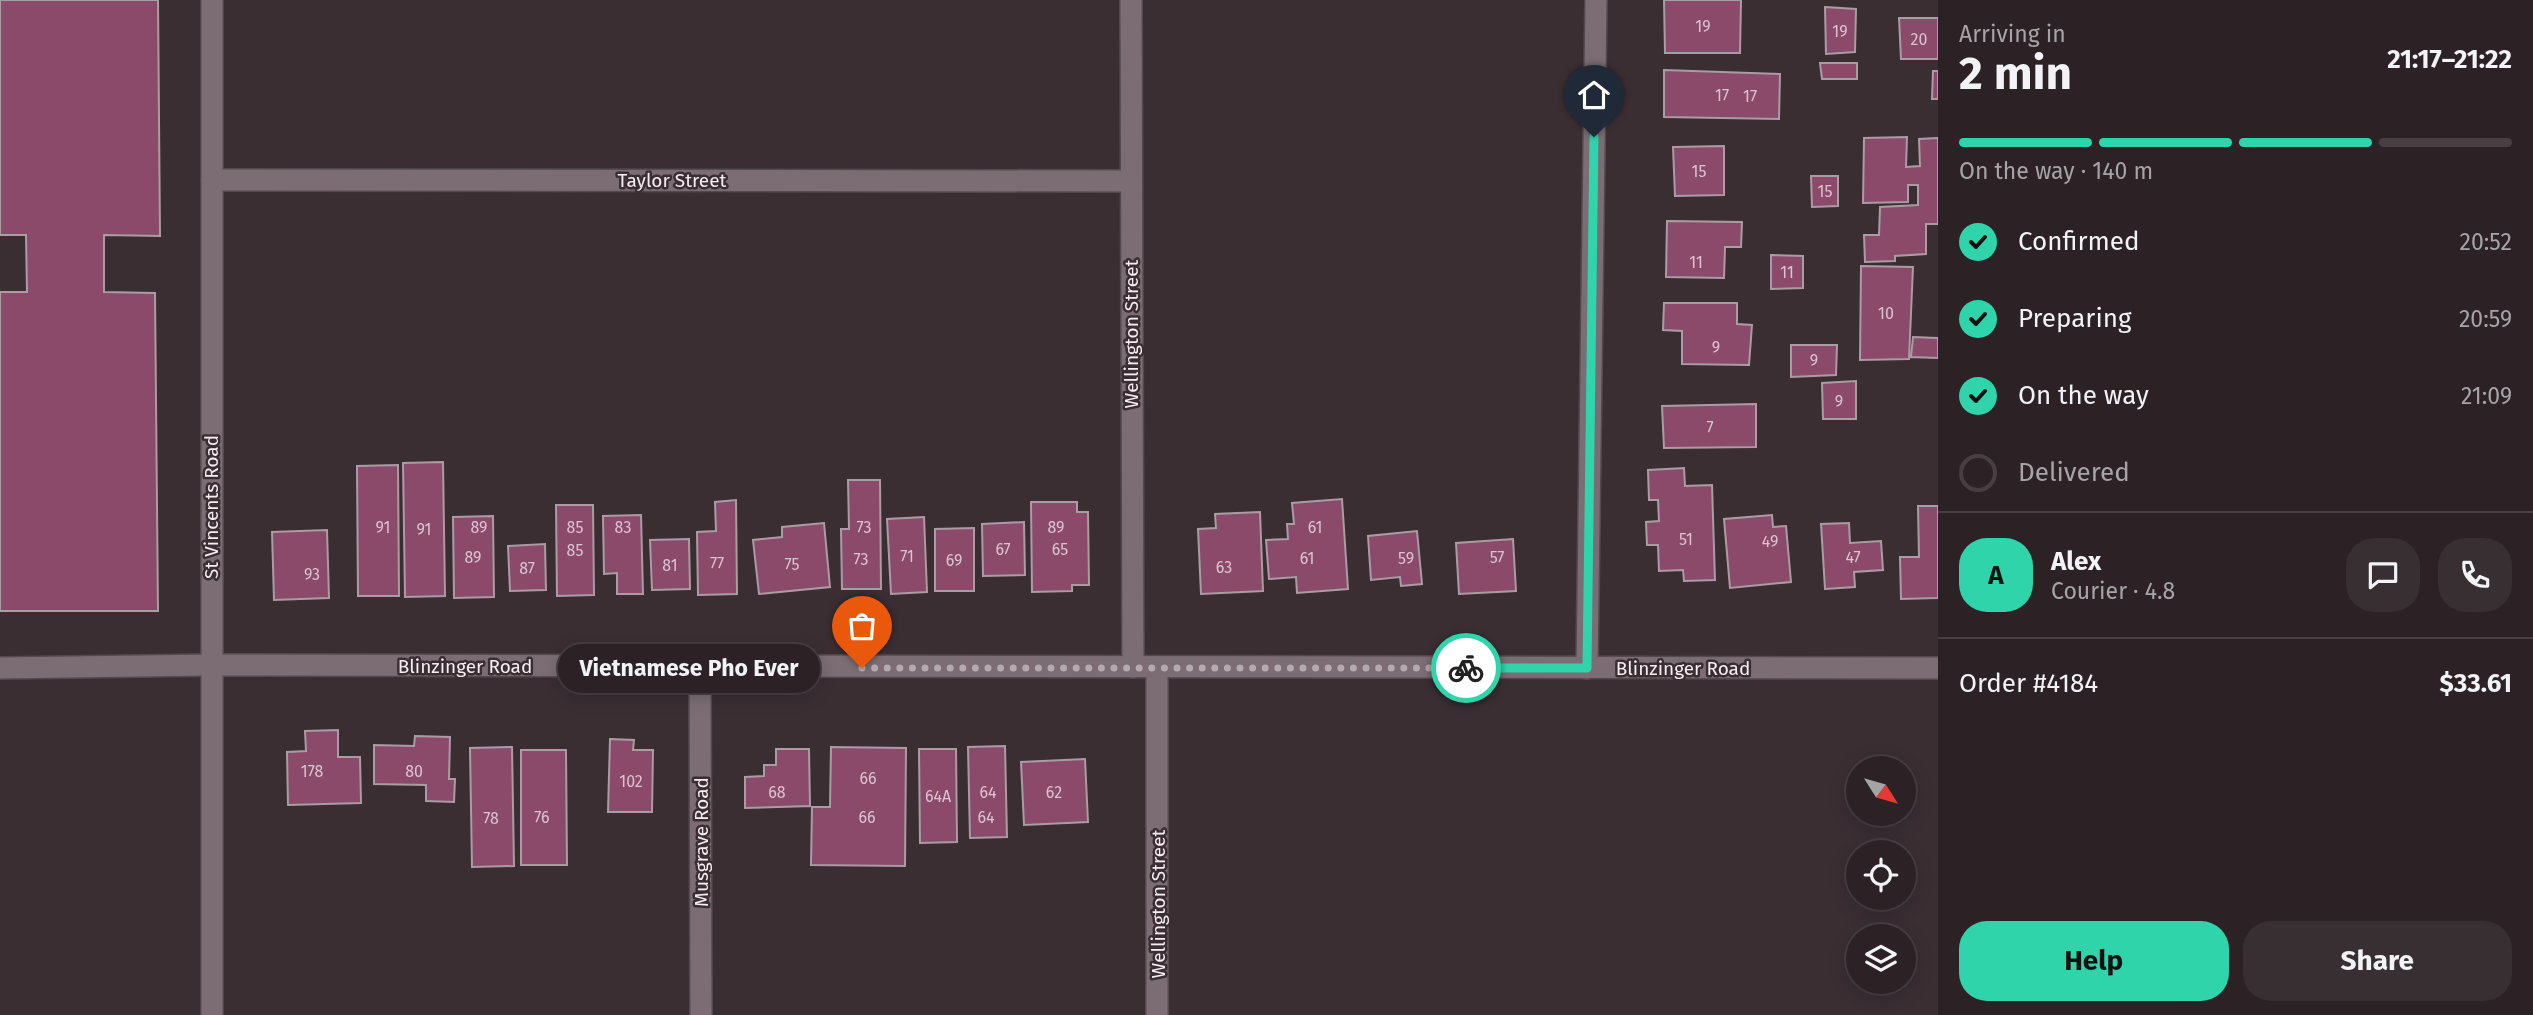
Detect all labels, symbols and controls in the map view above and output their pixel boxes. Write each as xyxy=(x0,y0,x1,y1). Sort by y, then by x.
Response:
house number: 19 xyxy=(1695,17,1711,36)
text: Arriving in xyxy=(1959,20,2066,48)
house number: 19 xyxy=(1832,22,1848,41)
house number: 20 xyxy=(1911,30,1927,49)
text: 21:17–21:22 xyxy=(2387,44,2512,75)
text: 2 min xyxy=(1959,46,2072,101)
pin xyxy=(1564,65,1624,137)
icon: home xyxy=(1575,76,1613,114)
house number: 17 xyxy=(1715,86,1729,105)
house number: 17 xyxy=(1743,87,1757,106)
text: On the way · 140 m xyxy=(1959,157,2153,185)
house number: 15 xyxy=(1692,162,1706,181)
street label: Taylor Street xyxy=(618,169,727,192)
house number: 15 xyxy=(1818,182,1832,201)
icon: check xyxy=(1959,223,1997,261)
text: Confirmed xyxy=(2018,226,2139,257)
text: 20:52 xyxy=(2460,228,2512,256)
house number: 11 xyxy=(1689,253,1703,272)
street label: Wellington Street xyxy=(1120,259,1143,408)
house number: 11 xyxy=(1780,263,1794,282)
icon: check xyxy=(1959,300,1997,338)
text: Preparing xyxy=(2018,303,2131,334)
house number: 10 xyxy=(1878,304,1894,323)
text: 20:59 xyxy=(2459,305,2512,333)
house number: 9 xyxy=(1712,338,1720,357)
house number: 9 xyxy=(1810,351,1818,370)
icon: check xyxy=(1959,377,1997,415)
text: On the way xyxy=(2018,380,2149,411)
text: 21:09 xyxy=(2461,382,2512,410)
house number: 9 xyxy=(1835,392,1843,411)
house number: 7 xyxy=(1706,418,1714,437)
street label: St Vincents Road xyxy=(200,435,223,579)
text: Delivered xyxy=(2018,457,2130,488)
house number: 91 xyxy=(375,518,391,537)
house number: 89 xyxy=(471,518,487,537)
house number: 85 xyxy=(567,518,583,537)
house number: 83 xyxy=(615,518,631,537)
house number: 73 xyxy=(857,518,871,537)
house number: 89 xyxy=(1048,518,1064,537)
house number: 61 xyxy=(1308,518,1322,537)
house number: 91 xyxy=(416,520,432,539)
house number: 51 xyxy=(1679,530,1693,549)
house number: 49 xyxy=(1762,532,1778,551)
button: chat xyxy=(2346,538,2420,612)
button: phone xyxy=(2438,538,2512,612)
house number: 67 xyxy=(995,540,1011,559)
house number: 65 xyxy=(1052,540,1068,559)
house number: 85 xyxy=(567,541,583,560)
text: Alex xyxy=(2051,546,2101,577)
house number: 71 xyxy=(900,547,914,566)
house number: 89 xyxy=(465,548,481,567)
house number: 57 xyxy=(1490,548,1504,567)
house number: 47 xyxy=(1845,548,1861,567)
house number: 61 xyxy=(1300,549,1314,568)
house number: 59 xyxy=(1398,549,1414,568)
house number: 73 xyxy=(854,550,868,569)
house number: 69 xyxy=(946,551,962,570)
house number: 77 xyxy=(710,554,724,573)
house number: 75 xyxy=(785,555,799,574)
house number: 81 xyxy=(662,556,678,575)
house number: 63 xyxy=(1216,558,1232,577)
house number: 87 xyxy=(519,559,535,578)
text: A xyxy=(1988,560,2004,591)
house number: 93 xyxy=(304,565,320,584)
text: Courier · 4.8 xyxy=(2051,577,2175,605)
pin xyxy=(832,596,892,668)
icon: bag xyxy=(843,607,881,645)
courier xyxy=(1431,633,1501,703)
callout: Vietnamese Pho Ever xyxy=(558,644,820,692)
icon: bike xyxy=(1447,649,1485,687)
text: Vietnamese Pho Ever xyxy=(579,654,799,682)
street label: Blinzinger Road xyxy=(398,655,532,678)
street label: Blinzinger Road xyxy=(1616,657,1750,680)
text: Order #4184 xyxy=(1959,668,2098,699)
text: $33.61 xyxy=(2439,668,2512,699)
north arrow xyxy=(1846,756,1916,826)
map controls xyxy=(1846,756,1916,994)
house number: 178 xyxy=(301,762,323,781)
house number: 80 xyxy=(405,762,423,781)
house number: 66 xyxy=(859,769,877,788)
house number: 102 xyxy=(619,772,643,791)
street label: Musgrave Road xyxy=(690,777,713,907)
house number: 68 xyxy=(768,783,786,802)
house number: 64 xyxy=(979,783,997,802)
house number: 62 xyxy=(1046,783,1062,802)
house number: 64A xyxy=(925,787,952,806)
house number: 76 xyxy=(534,808,550,827)
house number: 66 xyxy=(858,808,876,827)
house number: 64 xyxy=(977,808,995,827)
house number: 78 xyxy=(483,809,499,828)
street label: Wellington Street xyxy=(1147,829,1170,978)
button: locate xyxy=(1846,840,1916,910)
button: Help xyxy=(1959,921,2229,1001)
button: Share xyxy=(2243,921,2512,1001)
button: layers xyxy=(1846,924,1916,994)

